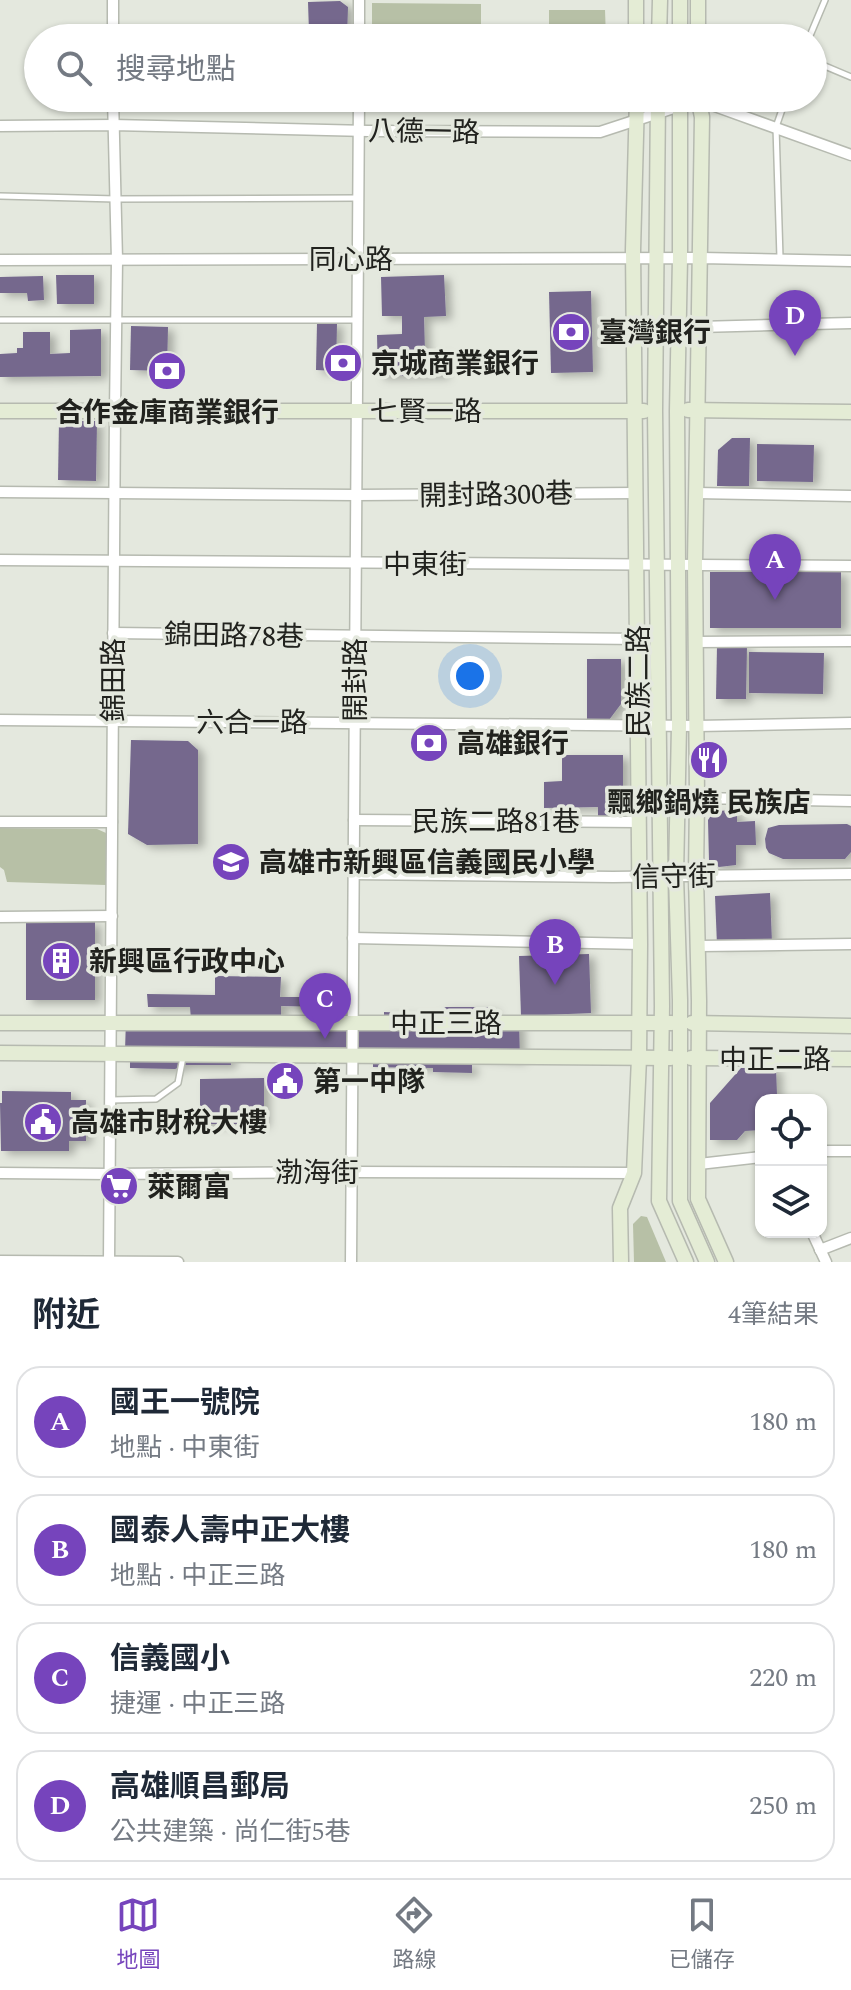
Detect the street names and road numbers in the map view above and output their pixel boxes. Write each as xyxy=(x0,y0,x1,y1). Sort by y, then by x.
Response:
street label: 八德一路 xyxy=(368,110,480,155)
street label: 同心路 xyxy=(309,239,393,282)
street label: 七賢一路 xyxy=(370,391,482,434)
street label: 開封路300巷 xyxy=(419,473,573,518)
street label: 中東街 xyxy=(383,544,467,587)
street label: 錦田路78巷 xyxy=(164,614,304,659)
street label: 民族二路 xyxy=(618,625,661,737)
street label: 錦田路 xyxy=(93,638,136,722)
street label: 開封路 xyxy=(335,638,378,722)
street label: 六合一路 xyxy=(196,702,308,745)
street label: 民族二路81巷 xyxy=(412,801,580,844)
street label: 信守街 xyxy=(632,855,716,900)
street label: 中正三路 xyxy=(390,1003,502,1046)
street label: 中正二路 xyxy=(719,1039,831,1082)
street label: 渤海街 xyxy=(275,1152,359,1195)

